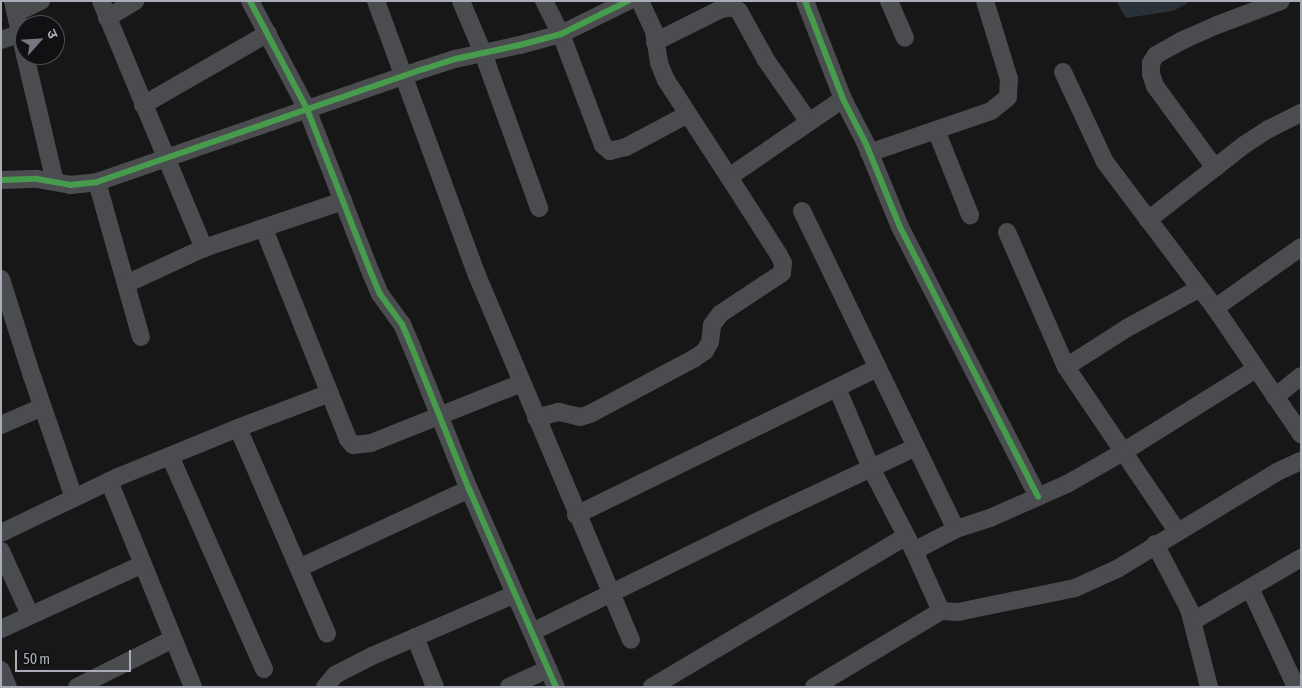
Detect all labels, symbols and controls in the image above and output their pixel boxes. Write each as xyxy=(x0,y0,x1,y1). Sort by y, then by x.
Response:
north arrow xyxy=(15,15,65,65)
text: उ xyxy=(44,27,62,41)
scale bar xyxy=(18,640,134,672)
text: 50 m xyxy=(23,650,50,667)

